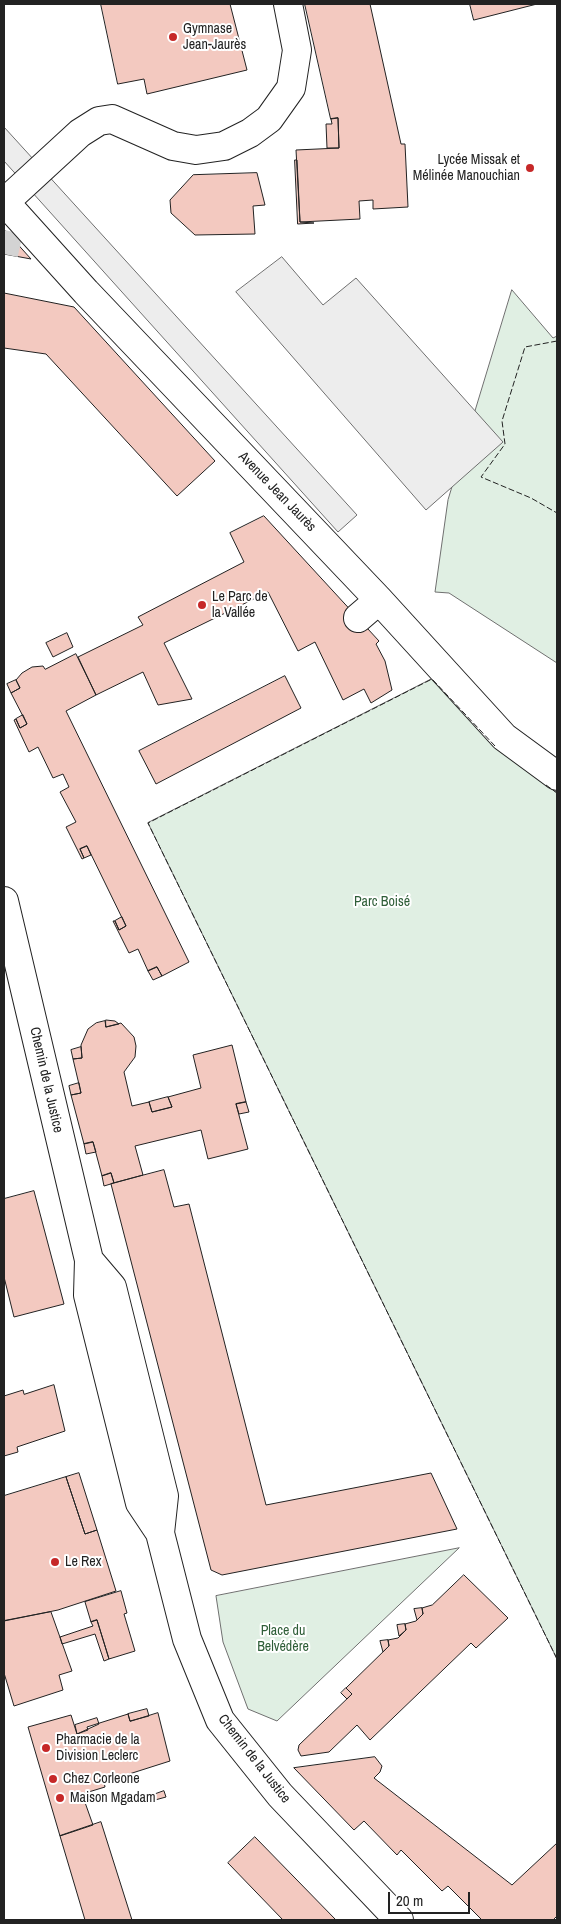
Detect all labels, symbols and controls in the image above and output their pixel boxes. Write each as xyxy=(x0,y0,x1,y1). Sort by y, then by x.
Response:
place label: Gymnase Jean-Jaurès xyxy=(183,21,246,54)
marker: Gymnase Jean-Jaurès xyxy=(167,31,179,43)
place label: Lycée Missak et Mélinée Manouchian xyxy=(413,152,520,184)
marker: Lycée Missak et Mélinée Manouchian xyxy=(524,162,536,174)
street label: Avenue Jean Jaurès xyxy=(235,449,319,535)
place label: Le Parc de la Vallée xyxy=(212,589,268,622)
marker: Le Parc de la Vallée xyxy=(196,599,208,611)
park label: Parc Boisé xyxy=(354,894,410,910)
street label: Chemin de la Justice xyxy=(26,1026,66,1134)
place label: Le Rex xyxy=(65,1554,101,1570)
marker: Le Rex xyxy=(49,1556,61,1568)
park label: Place du Belvédère xyxy=(257,1623,309,1655)
street label: Chemin de la Justice xyxy=(214,1711,294,1807)
place label: Pharmacie de la Division Leclerc xyxy=(56,1732,140,1764)
marker: Pharmacie de la Division Leclerc xyxy=(40,1742,52,1754)
place label: Chez Corleone xyxy=(63,1771,140,1787)
marker: Chez Corleone xyxy=(47,1773,59,1785)
place label: Maison Mgadam xyxy=(70,1790,155,1806)
marker: Maison Mgadam xyxy=(54,1792,66,1804)
scale bar xyxy=(391,1882,474,1914)
text: 20 m xyxy=(396,1890,423,1911)

